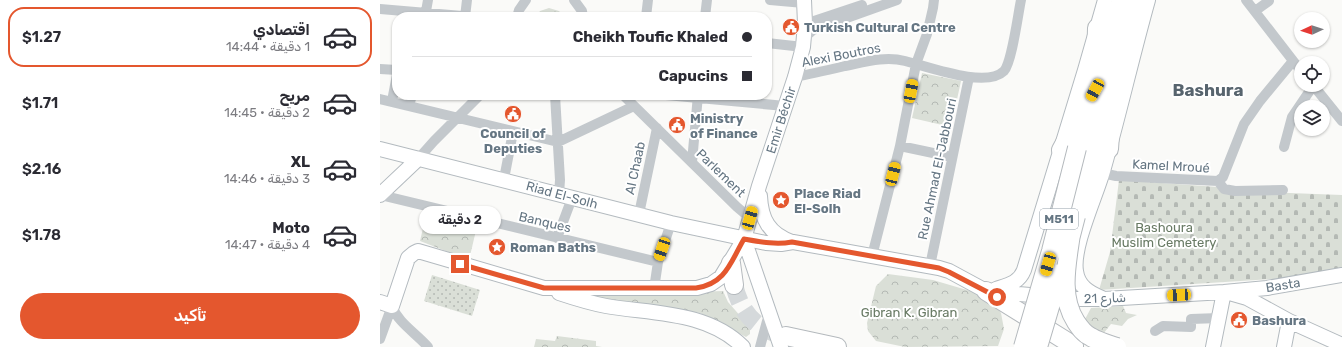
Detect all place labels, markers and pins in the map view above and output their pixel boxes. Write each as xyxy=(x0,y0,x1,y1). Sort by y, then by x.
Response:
public building icon: Turkish Cultural Centre xyxy=(781,17,801,37)
place label: Turkish Cultural Centre xyxy=(804,20,956,35)
public building icon: Council of Deputies xyxy=(503,104,523,124)
place label: Ministry of Finance xyxy=(690,111,758,141)
public building icon: Ministry of Finance xyxy=(667,115,687,135)
place label: Council of Deputies xyxy=(480,126,546,156)
place label: Place Riad El-Solh xyxy=(794,186,861,216)
place icon: Place Riad El-Solh xyxy=(771,190,791,210)
place icon: Roman Baths xyxy=(487,237,507,257)
place label: Roman Baths xyxy=(510,240,596,255)
public building icon: Bashura xyxy=(1229,310,1249,330)
place label: Bashura xyxy=(1252,313,1306,328)

